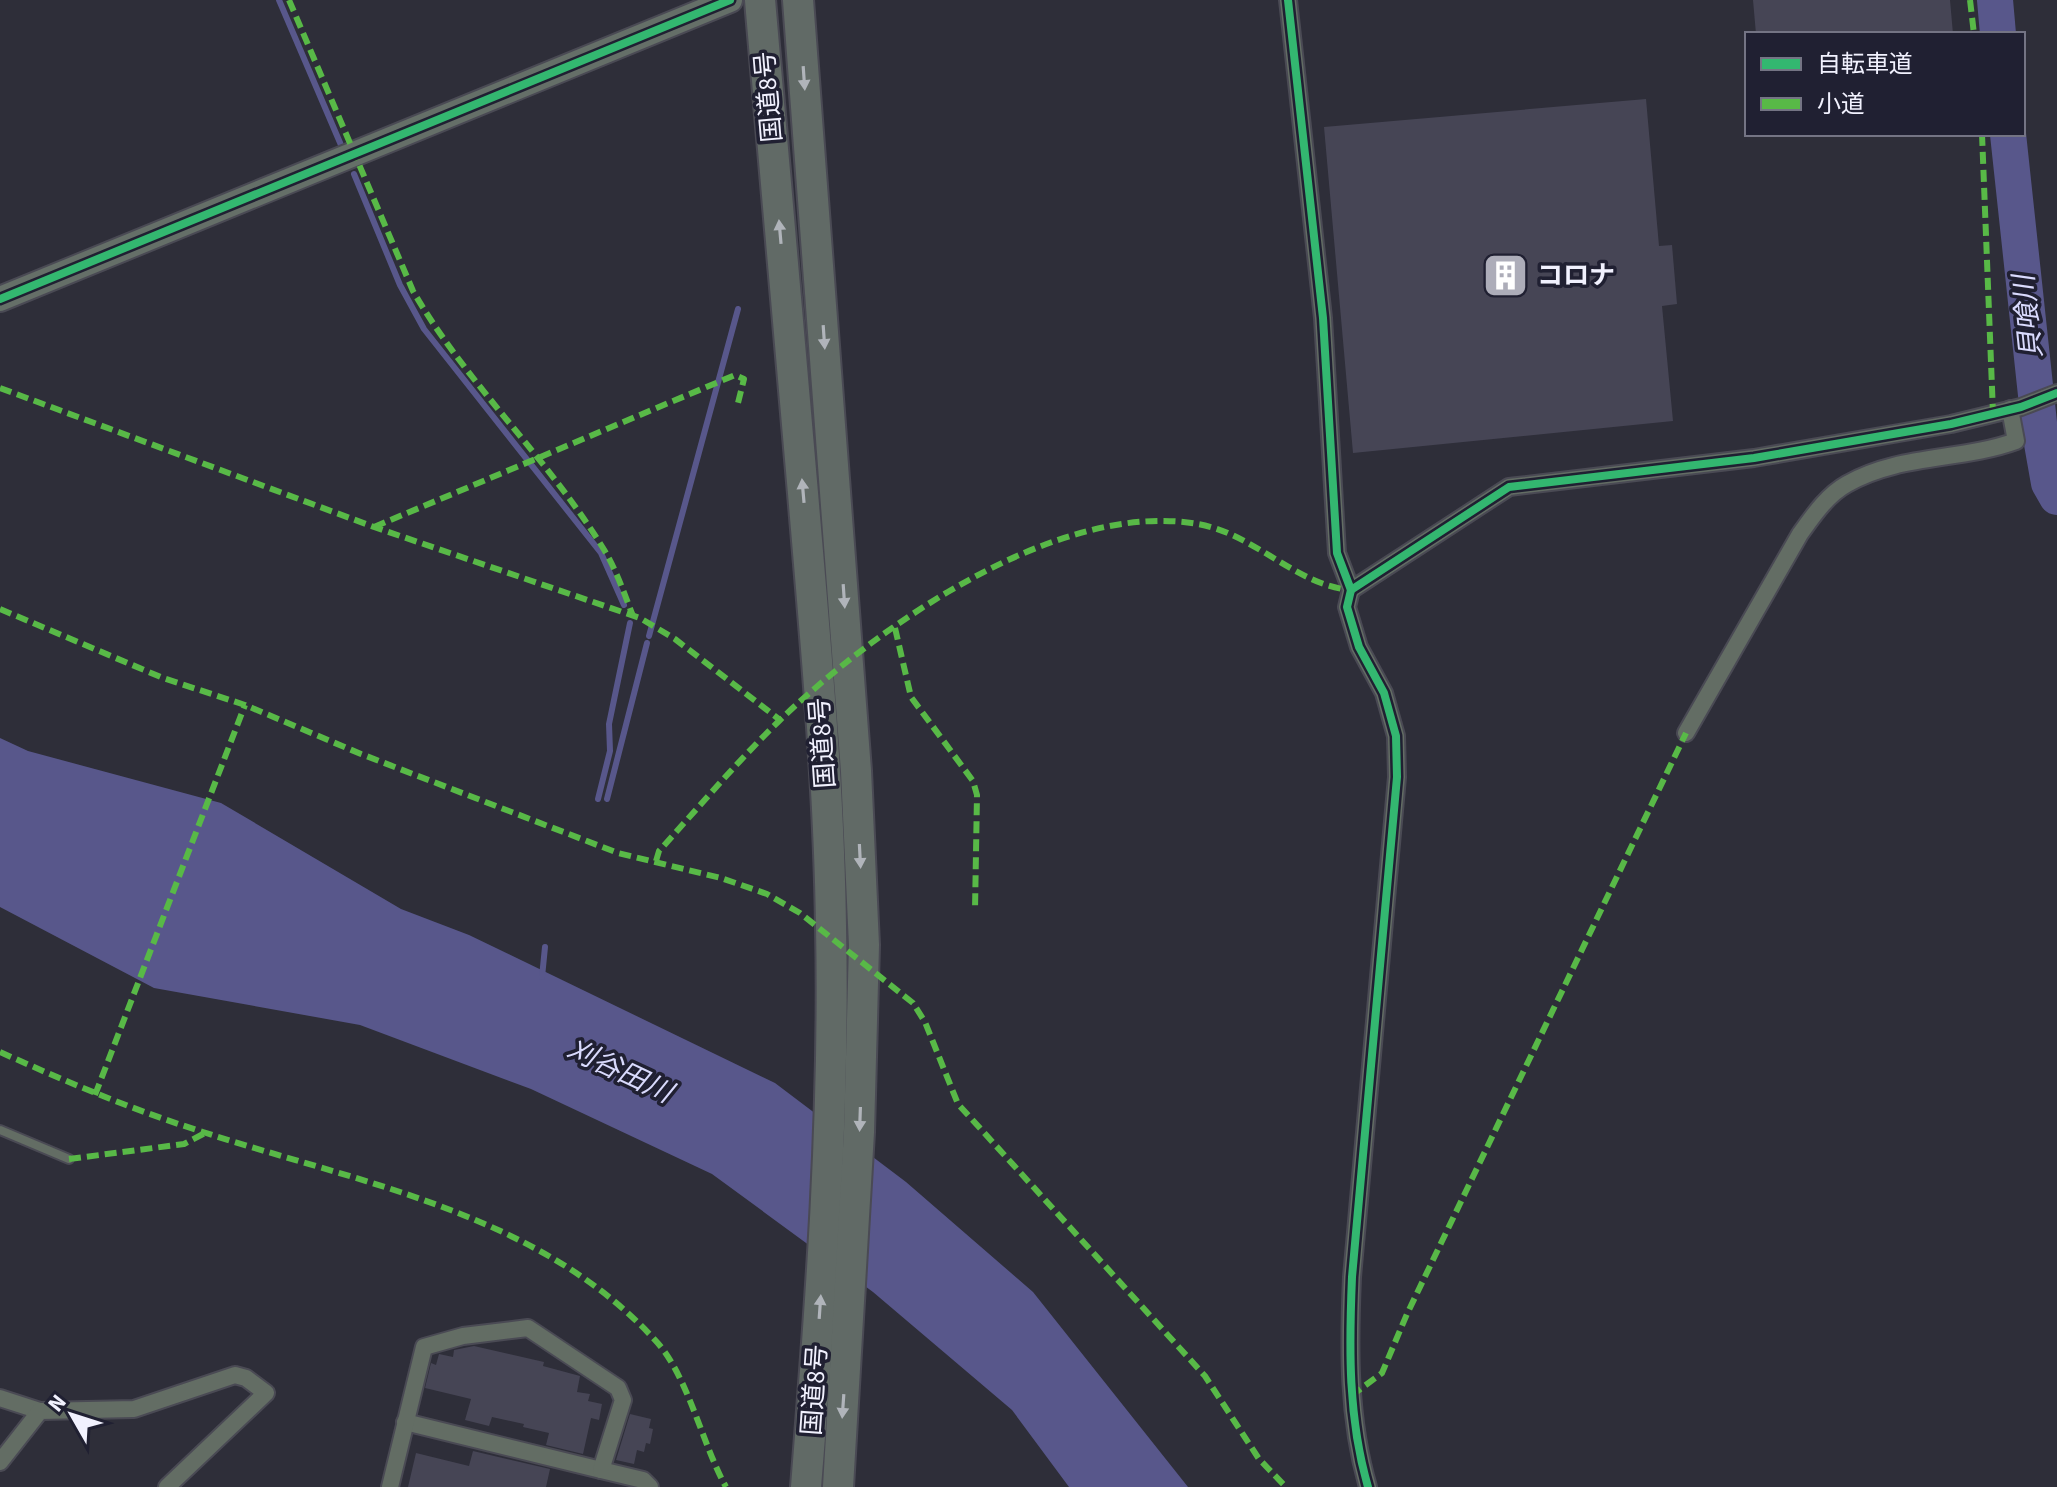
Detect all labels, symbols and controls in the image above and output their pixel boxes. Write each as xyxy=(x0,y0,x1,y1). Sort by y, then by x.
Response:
legend xyxy=(1745,32,2025,136)
text: 自転車道 xyxy=(1817,47,1913,82)
street label: 国道8号 xyxy=(746,50,791,144)
one-way arrow xyxy=(798,66,811,91)
text: 小道 xyxy=(1817,87,1865,122)
one-way arrow xyxy=(773,219,786,244)
building icon: コロナ xyxy=(1482,251,1530,299)
place label: コロナ xyxy=(1537,257,1615,294)
water label: 貝喰川 xyxy=(2003,270,2052,361)
one-way arrow xyxy=(818,325,831,350)
one-way arrow xyxy=(796,478,809,503)
one-way arrow xyxy=(838,584,851,609)
street label: 国道8号 xyxy=(801,696,844,790)
one-way arrow xyxy=(854,844,867,869)
water label: 刈谷田川 xyxy=(560,1029,681,1114)
one-way arrow xyxy=(853,1107,866,1132)
one-way arrow xyxy=(814,1294,827,1319)
street label: 国道8号 xyxy=(793,1343,836,1437)
north arrow xyxy=(32,1375,112,1455)
text: N xyxy=(40,1387,74,1419)
one-way arrow xyxy=(836,1394,849,1419)

